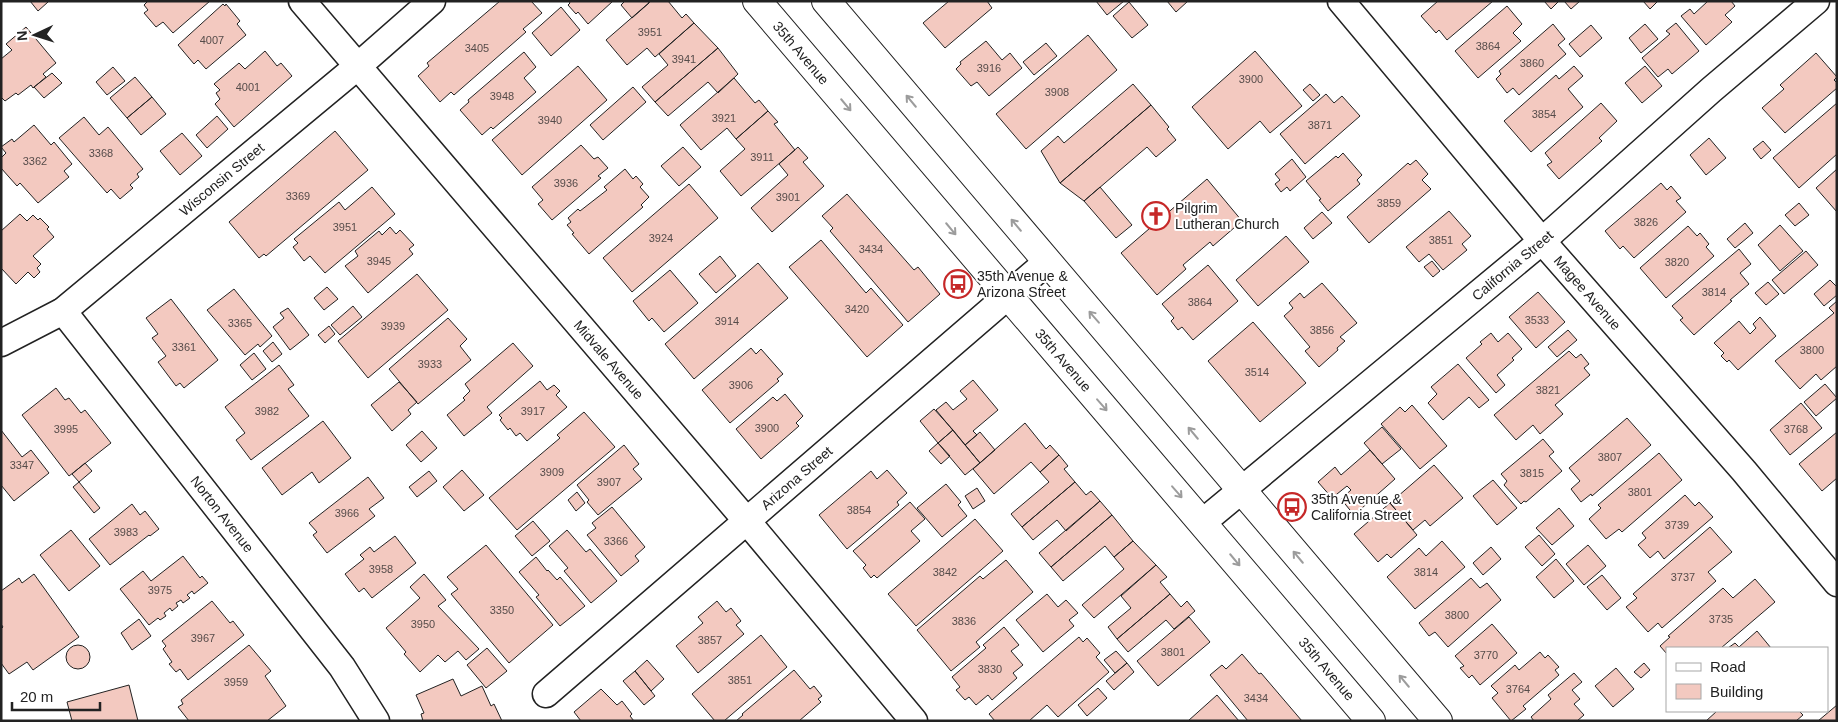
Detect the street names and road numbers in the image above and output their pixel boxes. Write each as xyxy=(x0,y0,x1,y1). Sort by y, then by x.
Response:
street label: 35th Avenue xyxy=(770,18,832,88)
street label: Wisconsin Street xyxy=(176,139,267,219)
street label: California Street xyxy=(1469,227,1556,304)
street label: Magee Avenue xyxy=(1551,252,1624,333)
street label: Midvale Avenue xyxy=(571,317,647,403)
street label: 35th Avenue xyxy=(1032,325,1095,395)
street label: Arizona Street xyxy=(758,443,836,513)
street label: Norton Avenue xyxy=(187,473,257,556)
street label: 35th Avenue xyxy=(1296,634,1358,704)

